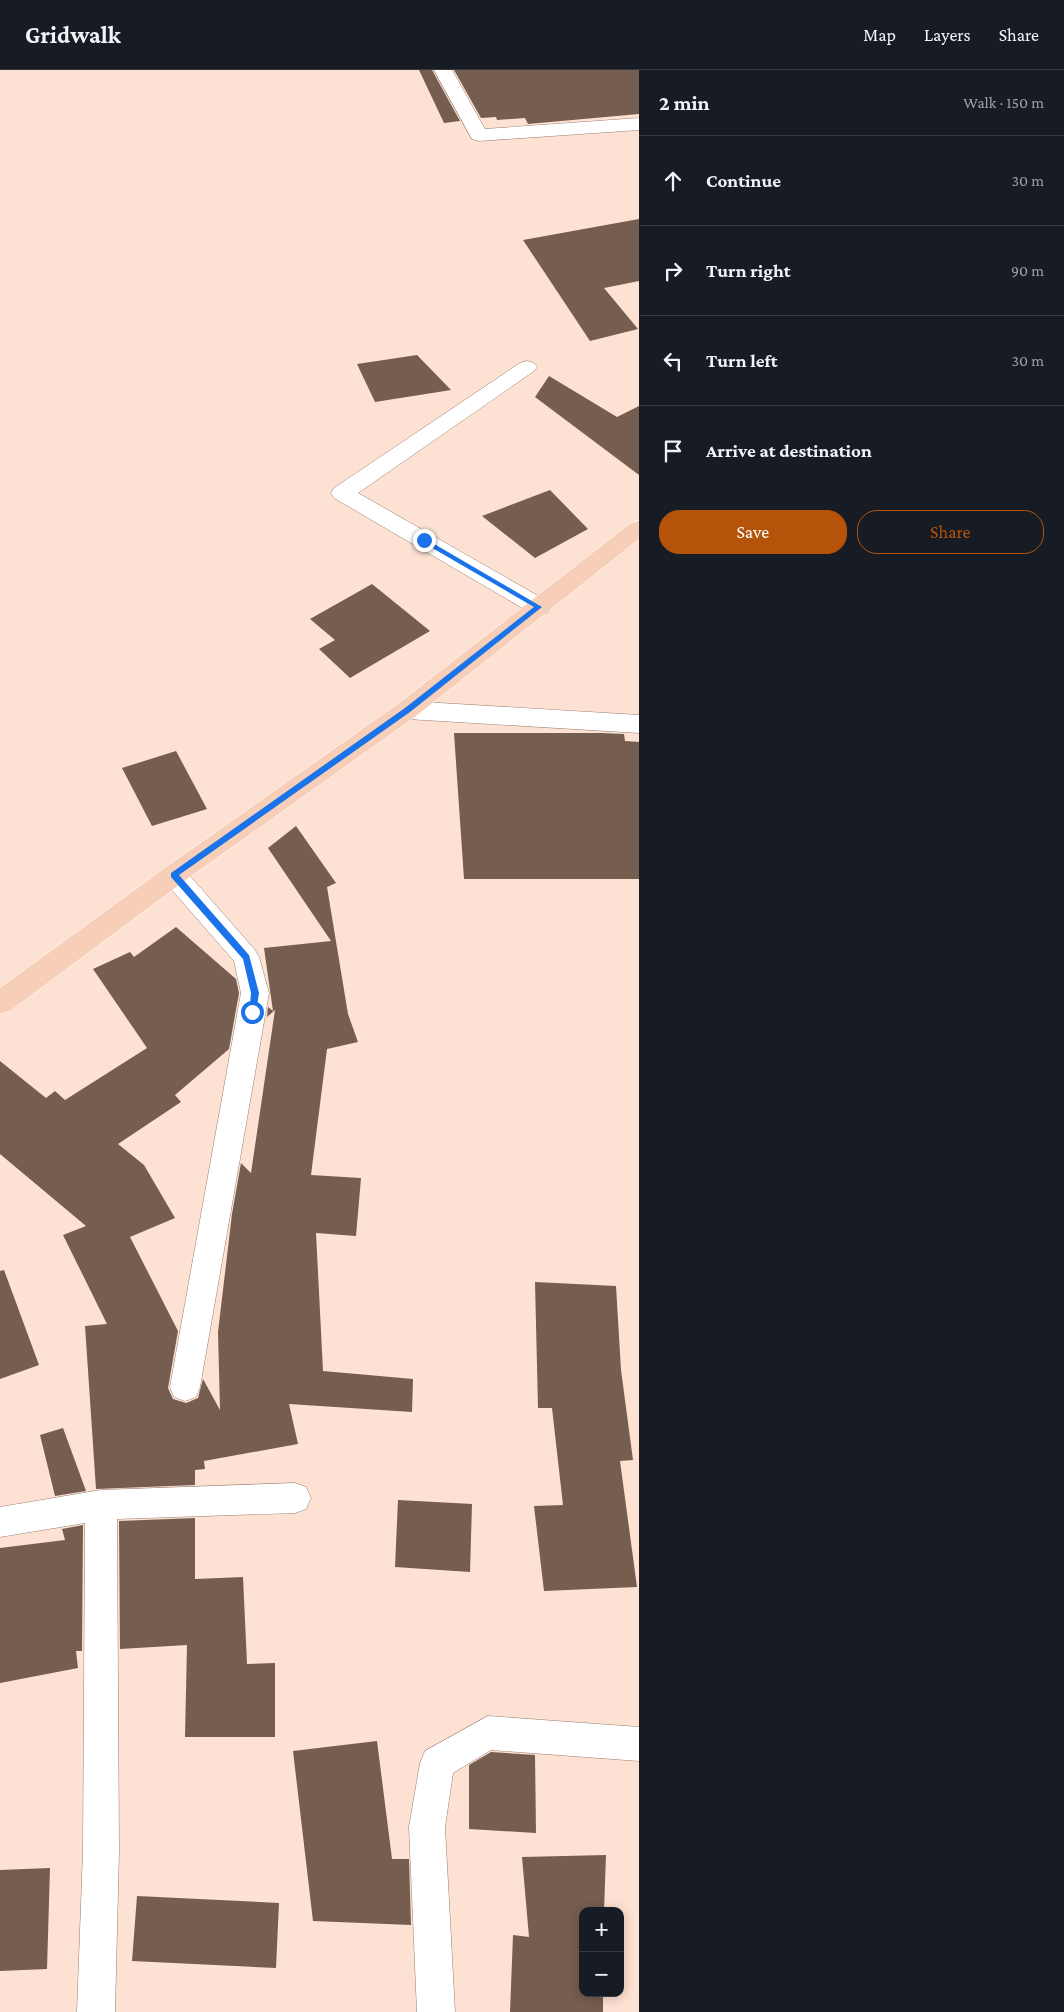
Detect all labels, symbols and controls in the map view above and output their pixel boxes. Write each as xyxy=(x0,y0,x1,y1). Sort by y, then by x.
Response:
text: Gridwalk xyxy=(25,21,121,48)
text: Map xyxy=(863,25,896,45)
text: Layers xyxy=(924,25,971,45)
text: Share xyxy=(999,25,1039,45)
text: 2 min xyxy=(659,91,710,115)
text: Walk · 150 m xyxy=(963,94,1044,111)
icon: ahead xyxy=(659,167,687,195)
text: Continue xyxy=(706,170,781,191)
text: 30 m xyxy=(1012,172,1044,189)
icon: right xyxy=(659,257,687,285)
text: Turn right xyxy=(706,260,791,281)
text: 90 m xyxy=(1011,262,1044,279)
icon: left xyxy=(659,347,687,375)
text: Turn left xyxy=(706,350,778,371)
text: 30 m xyxy=(1012,352,1044,369)
icon: arrive xyxy=(659,437,687,465)
text: Arrive at destination xyxy=(706,440,872,461)
button: Save xyxy=(659,510,847,554)
button: Share xyxy=(857,510,1044,554)
route end xyxy=(413,529,436,552)
route start xyxy=(241,1001,264,1024)
map controls xyxy=(579,1907,624,1997)
button: + xyxy=(579,1907,624,1952)
button: − xyxy=(579,1952,624,1997)

